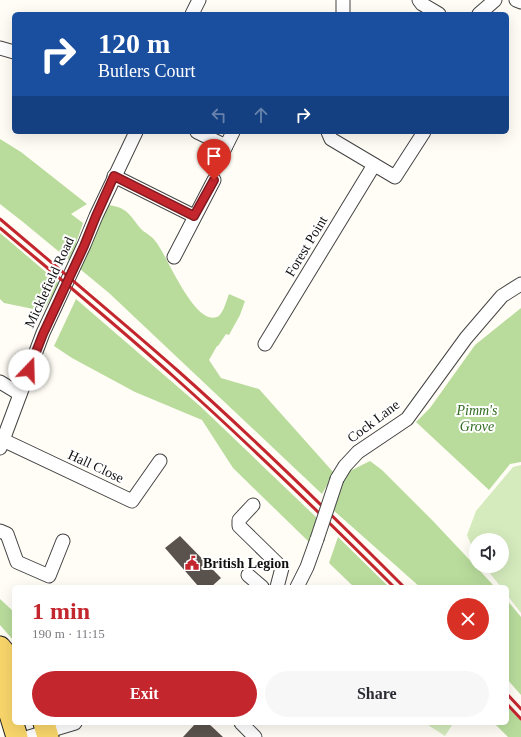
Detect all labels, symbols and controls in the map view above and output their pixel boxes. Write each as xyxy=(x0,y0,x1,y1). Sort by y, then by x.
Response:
icon: right xyxy=(32,28,84,80)
text: 120 m xyxy=(98,28,170,59)
text: Butlers Court xyxy=(98,61,196,81)
icon: left xyxy=(208,104,230,126)
icon: ahead xyxy=(250,104,272,126)
icon: right xyxy=(292,104,314,126)
pin xyxy=(197,139,231,180)
icon: arrive xyxy=(203,145,225,167)
street label: Forest Point xyxy=(282,213,330,279)
street label: Micklefield Road xyxy=(22,234,77,330)
position arrow xyxy=(8,349,50,391)
street label: Cock Lane xyxy=(344,397,402,446)
park label: Pimm's Grove xyxy=(455,403,498,434)
street label: Hall Close xyxy=(66,447,126,486)
map controls xyxy=(469,533,509,573)
button: sound xyxy=(469,533,509,573)
public building icon: British Legion xyxy=(184,555,200,571)
place label: British Legion xyxy=(203,556,289,571)
text: 1 min xyxy=(32,598,90,624)
button: close xyxy=(447,598,489,640)
text: 190 m · 11:15 xyxy=(32,626,105,641)
button: Exit xyxy=(32,671,257,717)
button: Share xyxy=(265,671,489,717)

